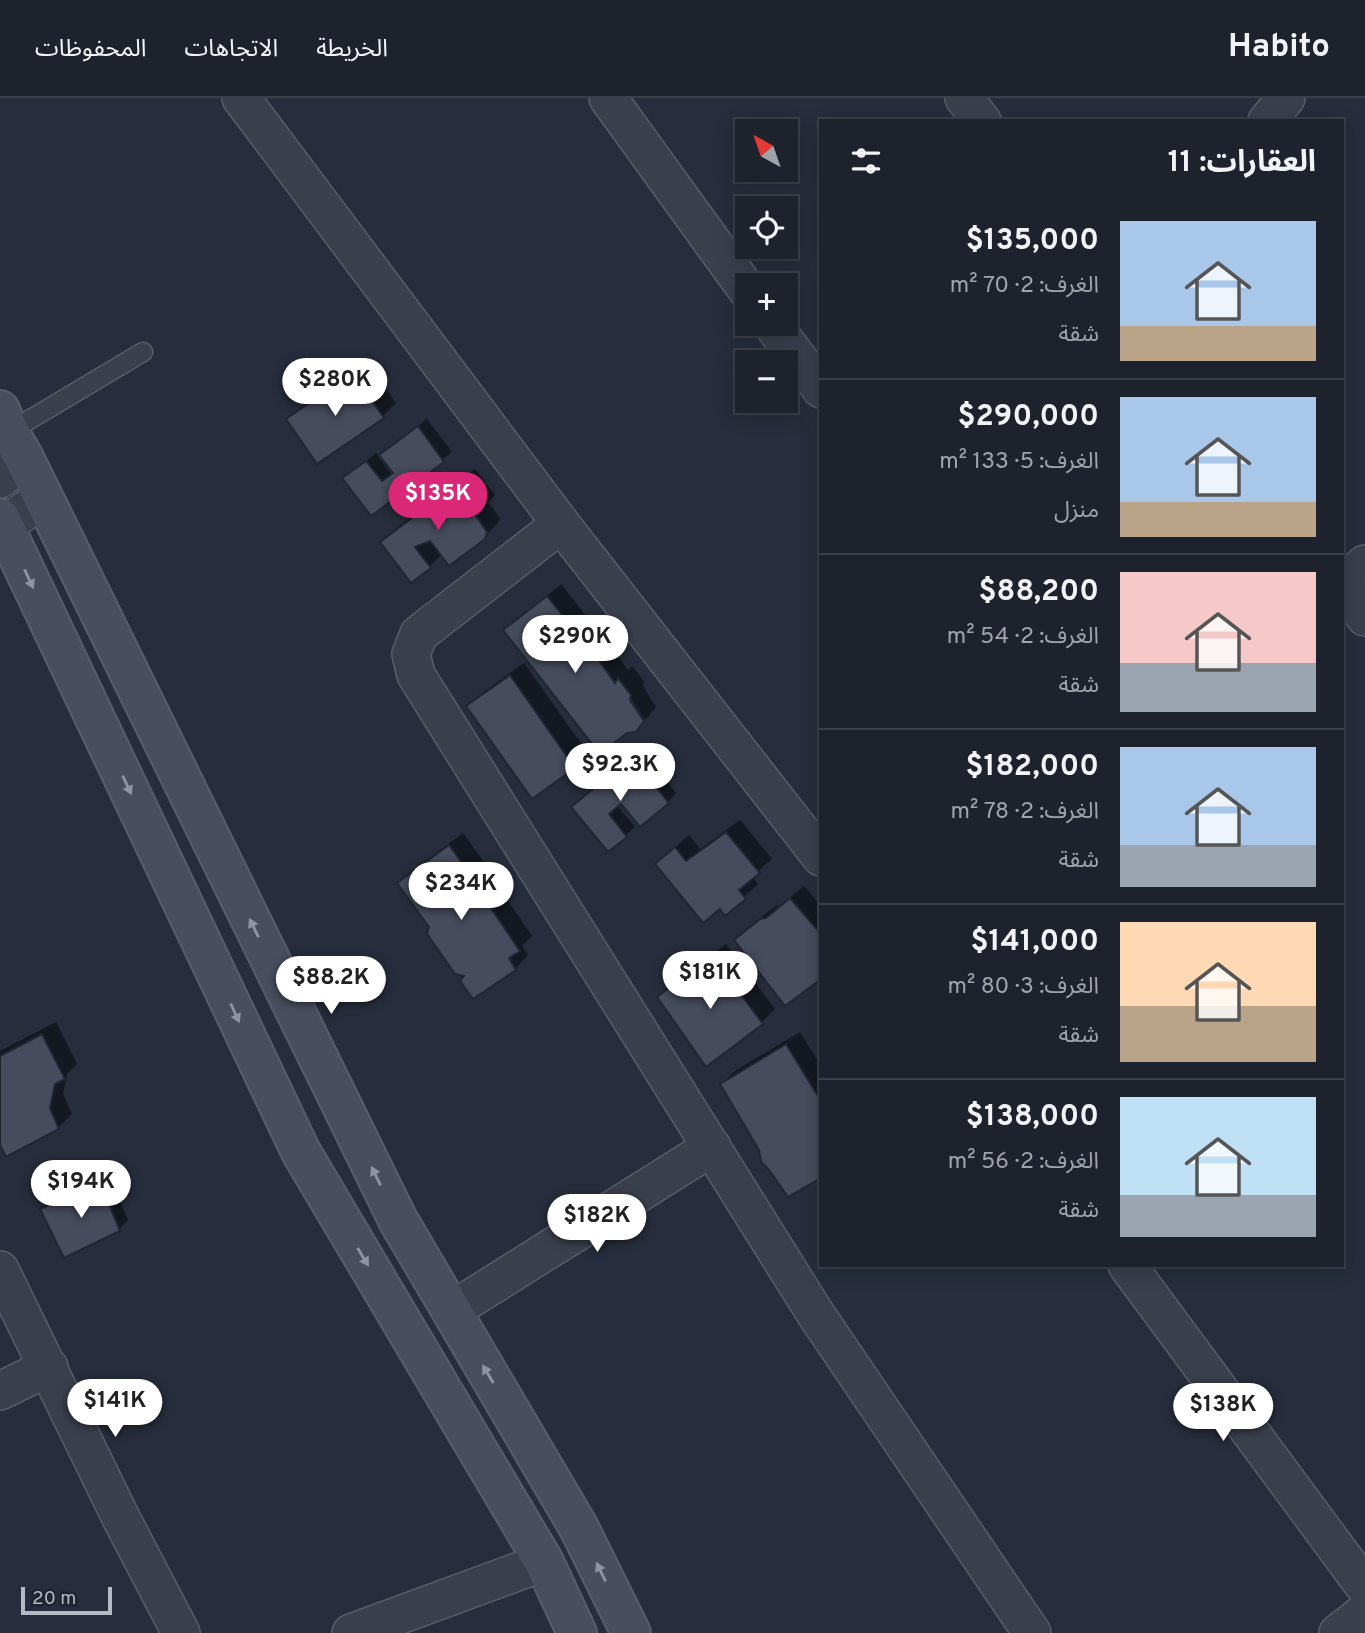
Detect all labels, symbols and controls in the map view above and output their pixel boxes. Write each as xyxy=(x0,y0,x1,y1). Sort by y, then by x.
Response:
text: Habito xyxy=(1228,27,1330,69)
text: المحفوظات xyxy=(35,35,146,65)
text: الاتجاهات xyxy=(184,35,278,65)
text: الخريطة xyxy=(316,35,388,65)
north arrow xyxy=(735,119,798,182)
map controls xyxy=(735,119,798,413)
icon: filters xyxy=(847,142,885,180)
text: العقارات: 11 xyxy=(1168,145,1316,182)
button: locate xyxy=(735,196,798,259)
text: $135,000 xyxy=(966,223,1099,260)
icon: home xyxy=(1176,249,1260,333)
text: الغرف: 2 · 70 m² xyxy=(950,272,1099,301)
button: + xyxy=(735,273,798,336)
text: شقة xyxy=(1058,321,1099,350)
button: − xyxy=(735,350,798,413)
pin: $280K xyxy=(286,358,384,418)
text: $280K xyxy=(298,366,372,395)
text: $290,000 xyxy=(957,399,1099,436)
icon: home xyxy=(1176,425,1260,509)
text: الغرف: 5 · 133 m² xyxy=(939,448,1099,477)
pin: $135K xyxy=(389,472,487,532)
text: $135K xyxy=(404,480,472,509)
text: منزل xyxy=(1054,497,1099,526)
one-way arrow xyxy=(23,569,35,589)
text: $88,200 xyxy=(978,574,1099,611)
icon: home xyxy=(1176,600,1260,684)
pin: $290K xyxy=(526,616,624,675)
text: $290K xyxy=(538,623,612,652)
text: الغرف: 2 · 54 m² xyxy=(947,623,1099,652)
text: شقة xyxy=(1058,672,1099,701)
pin: $92.3K xyxy=(563,744,677,803)
text: $182,000 xyxy=(965,749,1099,786)
text: $92.3K xyxy=(581,751,659,780)
one-way arrow xyxy=(121,775,132,795)
icon: home xyxy=(1176,775,1260,859)
text: الغرف: 2 · 78 m² xyxy=(950,798,1099,827)
text: شقة xyxy=(1058,847,1099,876)
pin: $234K xyxy=(412,862,510,922)
text: $234K xyxy=(425,870,497,899)
one-way arrow xyxy=(249,918,260,938)
text: $141,000 xyxy=(970,924,1099,961)
icon: home xyxy=(1176,950,1260,1034)
pin: $181K xyxy=(661,951,759,1011)
pin: $88.2K xyxy=(274,956,388,1016)
text: $181K xyxy=(679,959,741,988)
text: $88.2K xyxy=(292,964,370,993)
text: الغرف: 3 · 80 m² xyxy=(947,973,1099,1002)
one-way arrow xyxy=(229,1003,240,1023)
text: شقة xyxy=(1058,1022,1099,1051)
text: $138,000 xyxy=(966,1099,1099,1136)
icon: home xyxy=(1176,1125,1260,1209)
text: الغرف: 2 · 56 m² xyxy=(948,1148,1099,1177)
pin: $194K xyxy=(32,1160,130,1220)
one-way arrow xyxy=(371,1166,382,1186)
text: $194K xyxy=(47,1168,115,1197)
pin: $182K xyxy=(548,1194,646,1254)
text: شقة xyxy=(1058,1197,1099,1226)
text: $182K xyxy=(563,1202,631,1231)
one-way arrow xyxy=(357,1248,369,1267)
one-way arrow xyxy=(482,1365,494,1384)
pin: $141K xyxy=(66,1380,164,1439)
pin: $138K xyxy=(1174,1384,1272,1443)
text: $141K xyxy=(83,1387,147,1416)
text: $138K xyxy=(1189,1391,1257,1420)
one-way arrow xyxy=(595,1562,606,1582)
scale bar xyxy=(21,1584,112,1616)
text: 20 m xyxy=(32,1587,76,1611)

